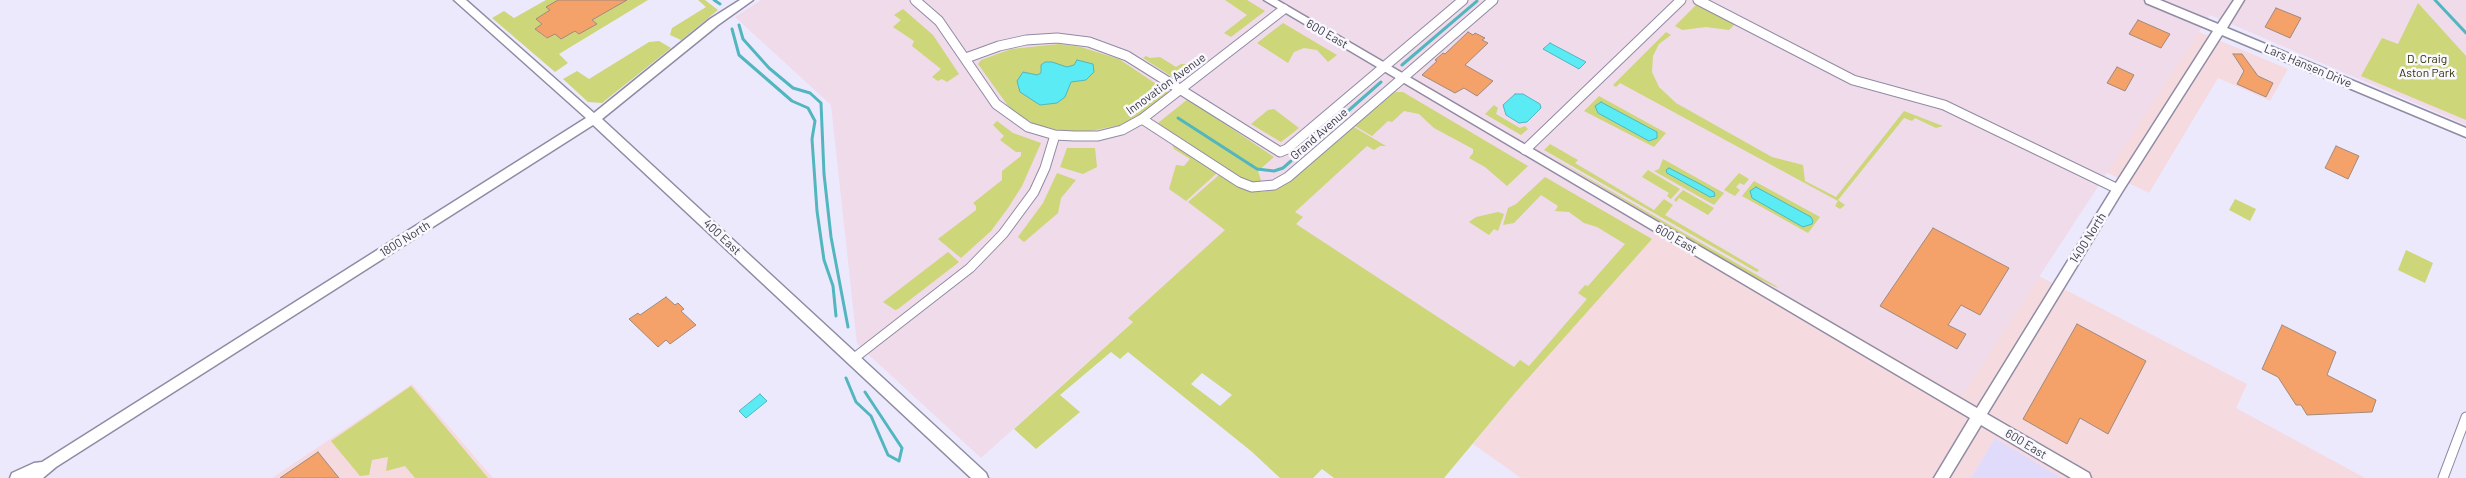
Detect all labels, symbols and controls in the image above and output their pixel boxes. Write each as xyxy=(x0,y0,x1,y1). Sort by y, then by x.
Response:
street label: 600 East xyxy=(1304,16,1350,52)
street label: Lars Hansen Drive xyxy=(2262,41,2354,91)
street label: Innovation Avenue xyxy=(1123,50,1209,118)
park label: D. Craig Aston Park xyxy=(2399,52,2455,80)
street label: Grand Avenue xyxy=(1287,105,1351,163)
street label: 1400 North xyxy=(2067,210,2109,266)
street label: 400 East xyxy=(700,216,744,258)
street label: 1800 North xyxy=(377,218,433,260)
street label: 600 East xyxy=(1653,221,1699,257)
street label: 600 East xyxy=(2003,426,2049,462)

